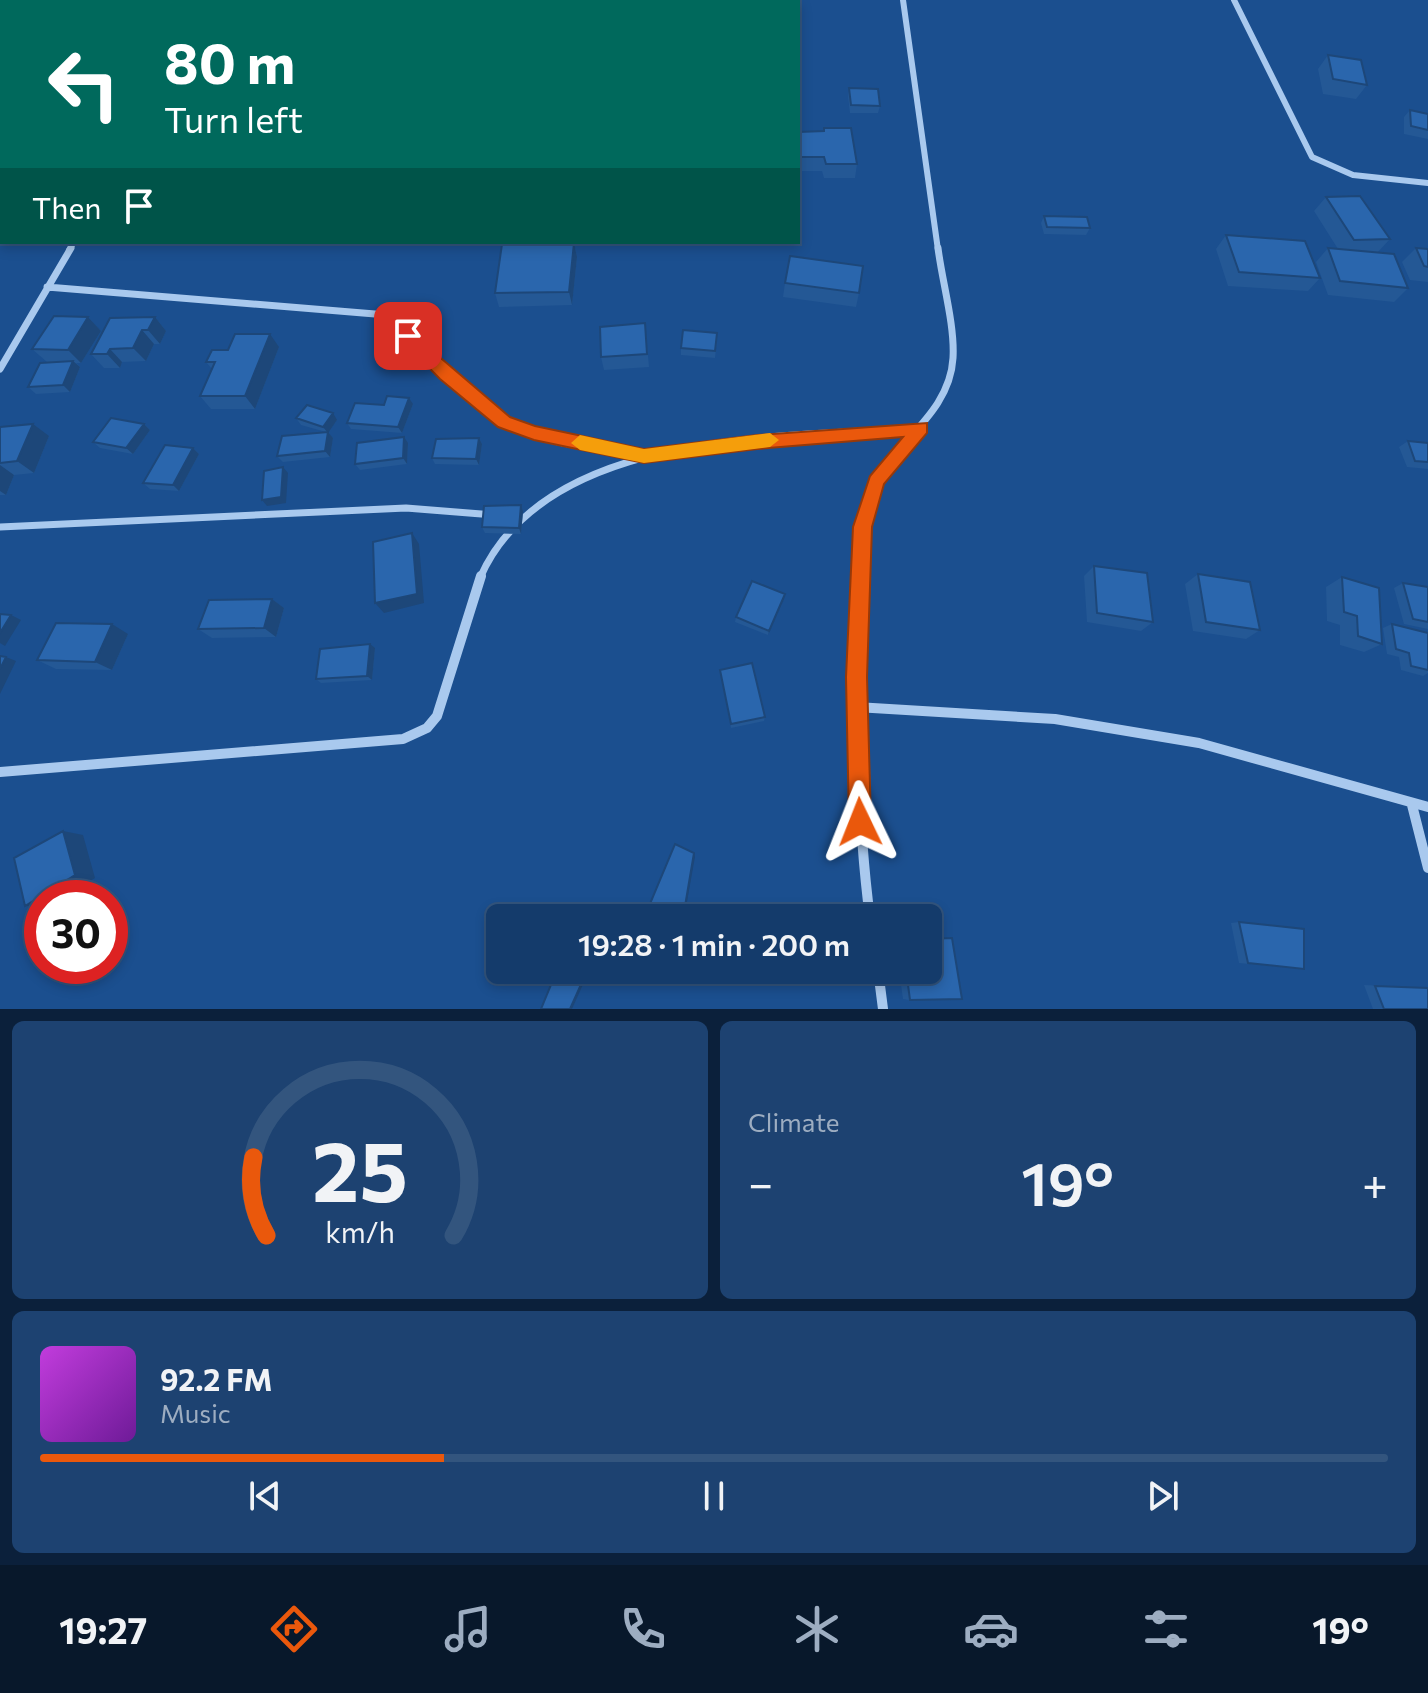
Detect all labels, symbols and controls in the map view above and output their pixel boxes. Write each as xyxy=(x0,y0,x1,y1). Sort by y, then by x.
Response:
text: 80 m xyxy=(164,27,295,96)
icon: left xyxy=(32,32,136,136)
text: Turn left xyxy=(164,96,303,140)
icon: arrive xyxy=(117,184,161,228)
text: Then xyxy=(32,188,101,225)
pin xyxy=(374,302,442,370)
icon: arrive xyxy=(386,314,430,358)
position arrow xyxy=(818,780,902,864)
speed limit sign: 30 xyxy=(24,880,128,984)
text: 19:28 · 1 min · 200 m xyxy=(578,925,850,962)
text: Climate xyxy=(748,1106,840,1137)
text: 25 xyxy=(312,1117,408,1219)
text: 19° xyxy=(1021,1145,1114,1218)
text: − xyxy=(748,1155,773,1209)
text: + xyxy=(1362,1155,1388,1209)
text: km/h xyxy=(325,1214,395,1249)
text: 92.2 FM xyxy=(160,1360,272,1397)
text: Music xyxy=(160,1397,231,1428)
icon: previous xyxy=(243,1474,287,1518)
icon: pause xyxy=(692,1474,736,1518)
icon: next xyxy=(1141,1474,1185,1518)
icon: directions xyxy=(266,1601,322,1657)
icon: music xyxy=(440,1601,496,1657)
icon: phone xyxy=(615,1601,671,1657)
icon: climate xyxy=(789,1601,845,1657)
icon: car xyxy=(963,1601,1019,1657)
icon: filters xyxy=(1138,1601,1194,1657)
text: 19:27 xyxy=(59,1607,147,1651)
text: 19° xyxy=(1312,1607,1369,1651)

